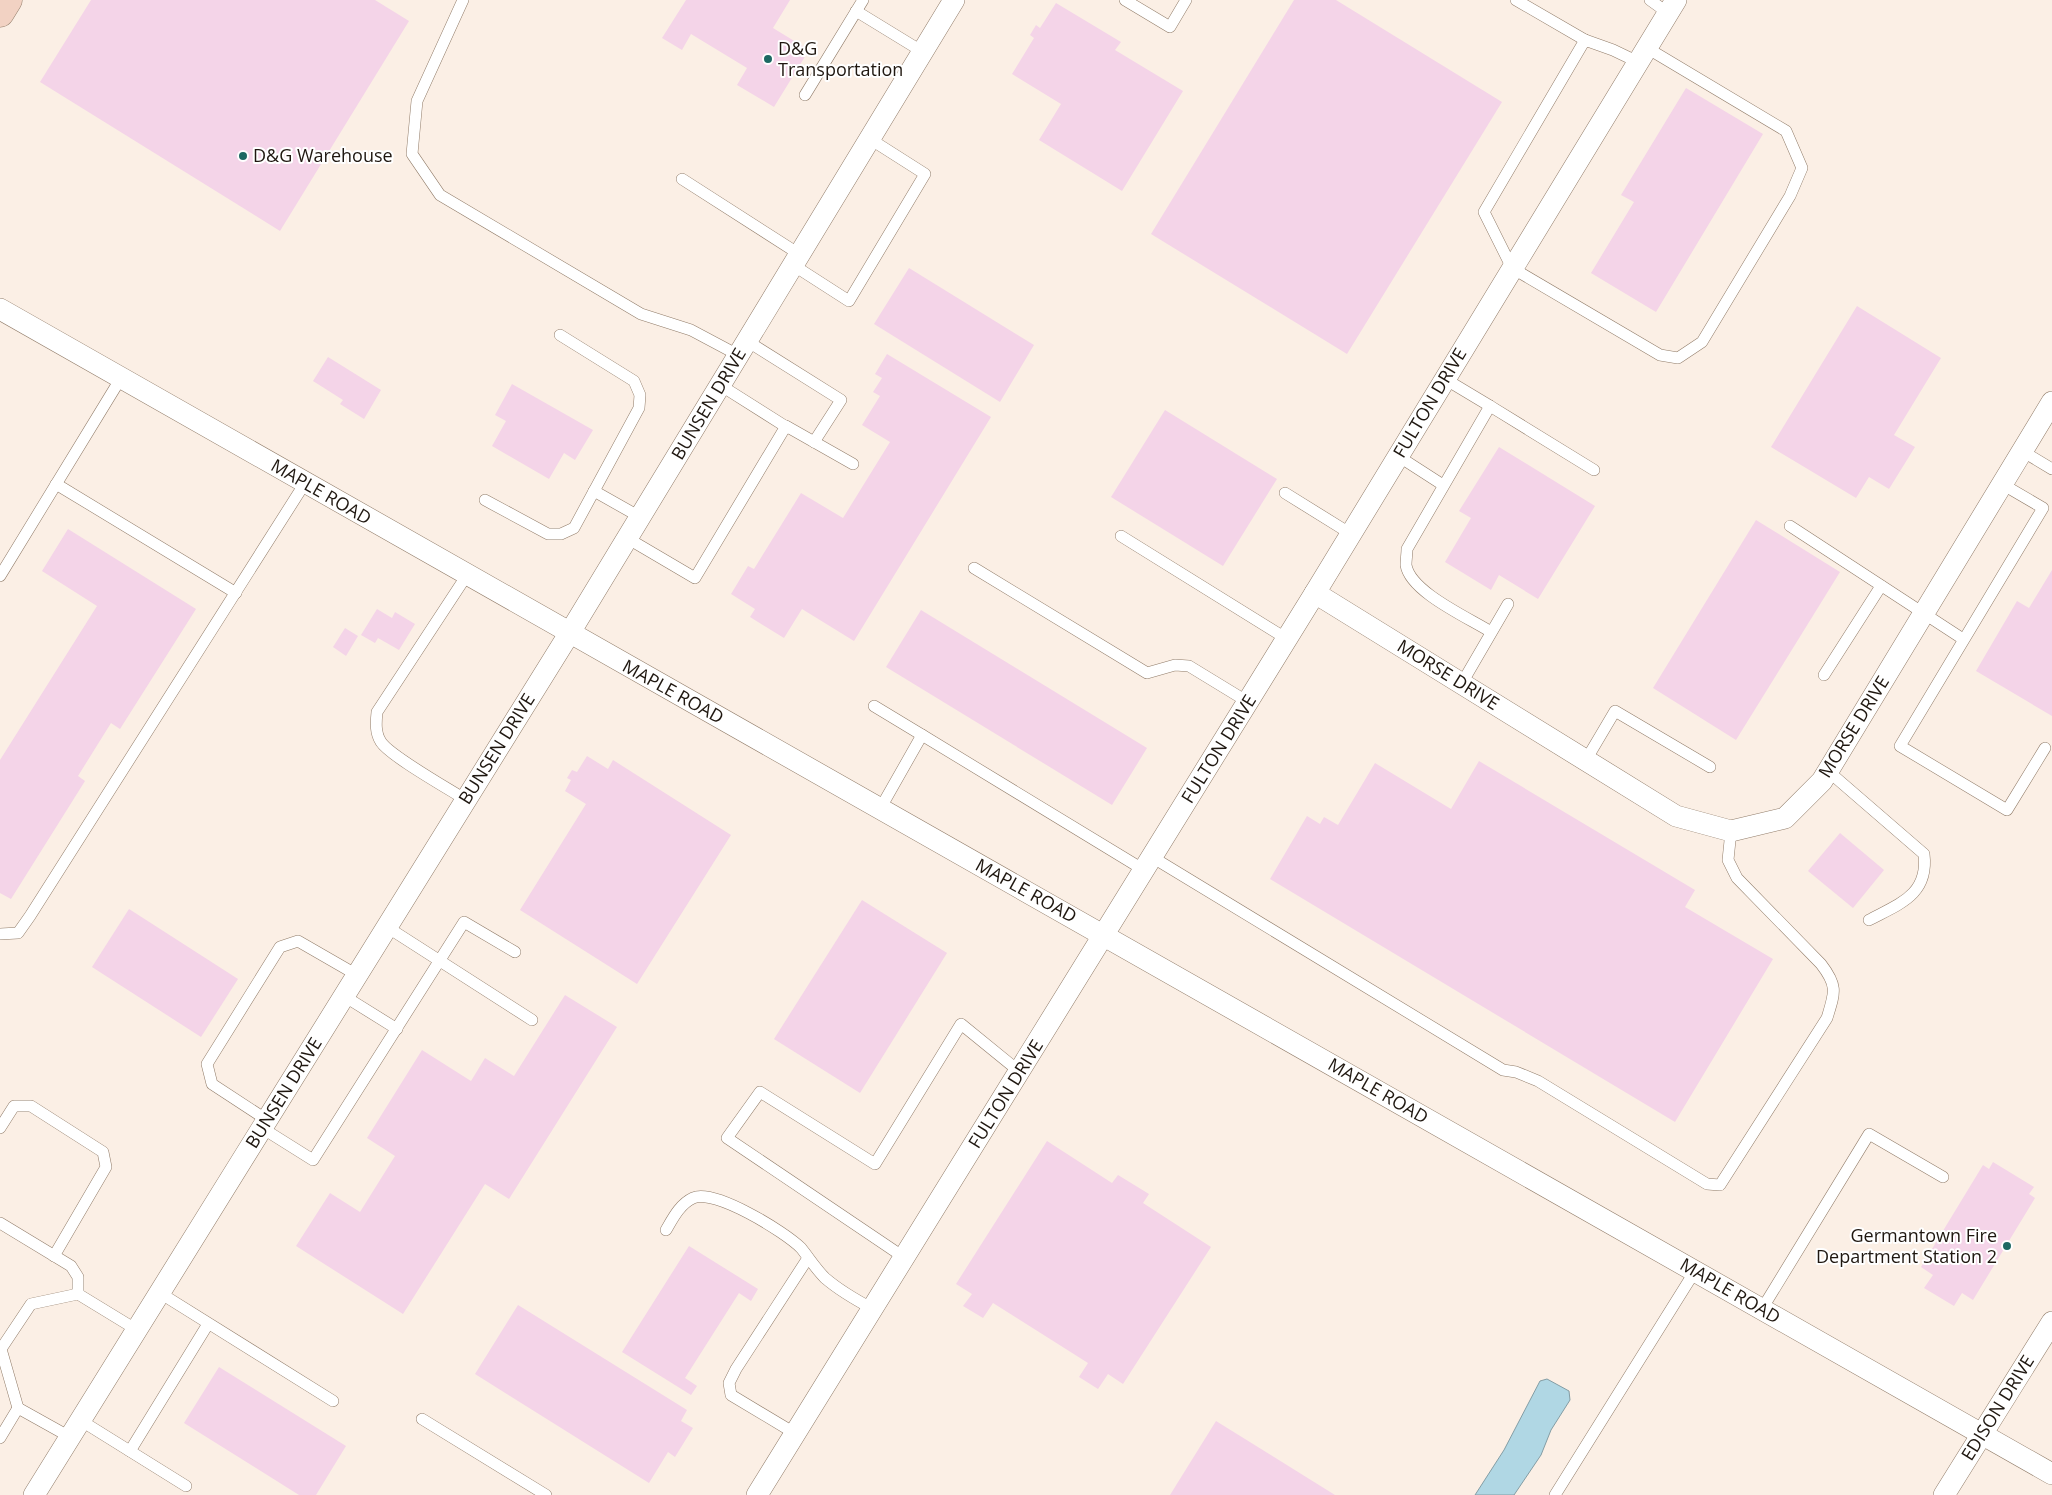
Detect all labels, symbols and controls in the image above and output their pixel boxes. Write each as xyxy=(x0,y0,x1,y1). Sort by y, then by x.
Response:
place label: D&G Transportation xyxy=(778,36,903,81)
marker: D&G Transportation xyxy=(762,53,774,65)
place label: D&G Warehouse xyxy=(253,143,393,167)
marker: D&G Warehouse xyxy=(237,150,249,162)
street label: BUNSEN DRIVE xyxy=(665,343,751,464)
street label: FULTON DRIVE xyxy=(1387,343,1471,462)
street label: MAPLE ROAD xyxy=(267,453,376,530)
street label: MORSE DRIVE xyxy=(1393,633,1504,715)
street label: MAPLE ROAD xyxy=(619,653,728,729)
street label: MORSE DRIVE xyxy=(1812,671,1894,782)
street label: BUNSEN DRIVE xyxy=(452,689,540,808)
street label: FULTON DRIVE xyxy=(1175,690,1261,807)
street label: MAPLE ROAD xyxy=(972,852,1081,928)
street label: BUNSEN DRIVE xyxy=(239,1033,327,1152)
street label: FULTON DRIVE xyxy=(962,1035,1048,1152)
street label: MAPLE ROAD xyxy=(1324,1052,1433,1129)
place label: Germantown Fire Department Station 2 xyxy=(1816,1223,1997,1268)
marker: Germantown Fire Department Station 2 xyxy=(2001,1240,2013,1252)
street label: MAPLE ROAD xyxy=(1676,1252,1785,1329)
street label: EDISON DRIVE xyxy=(1955,1350,2039,1465)

